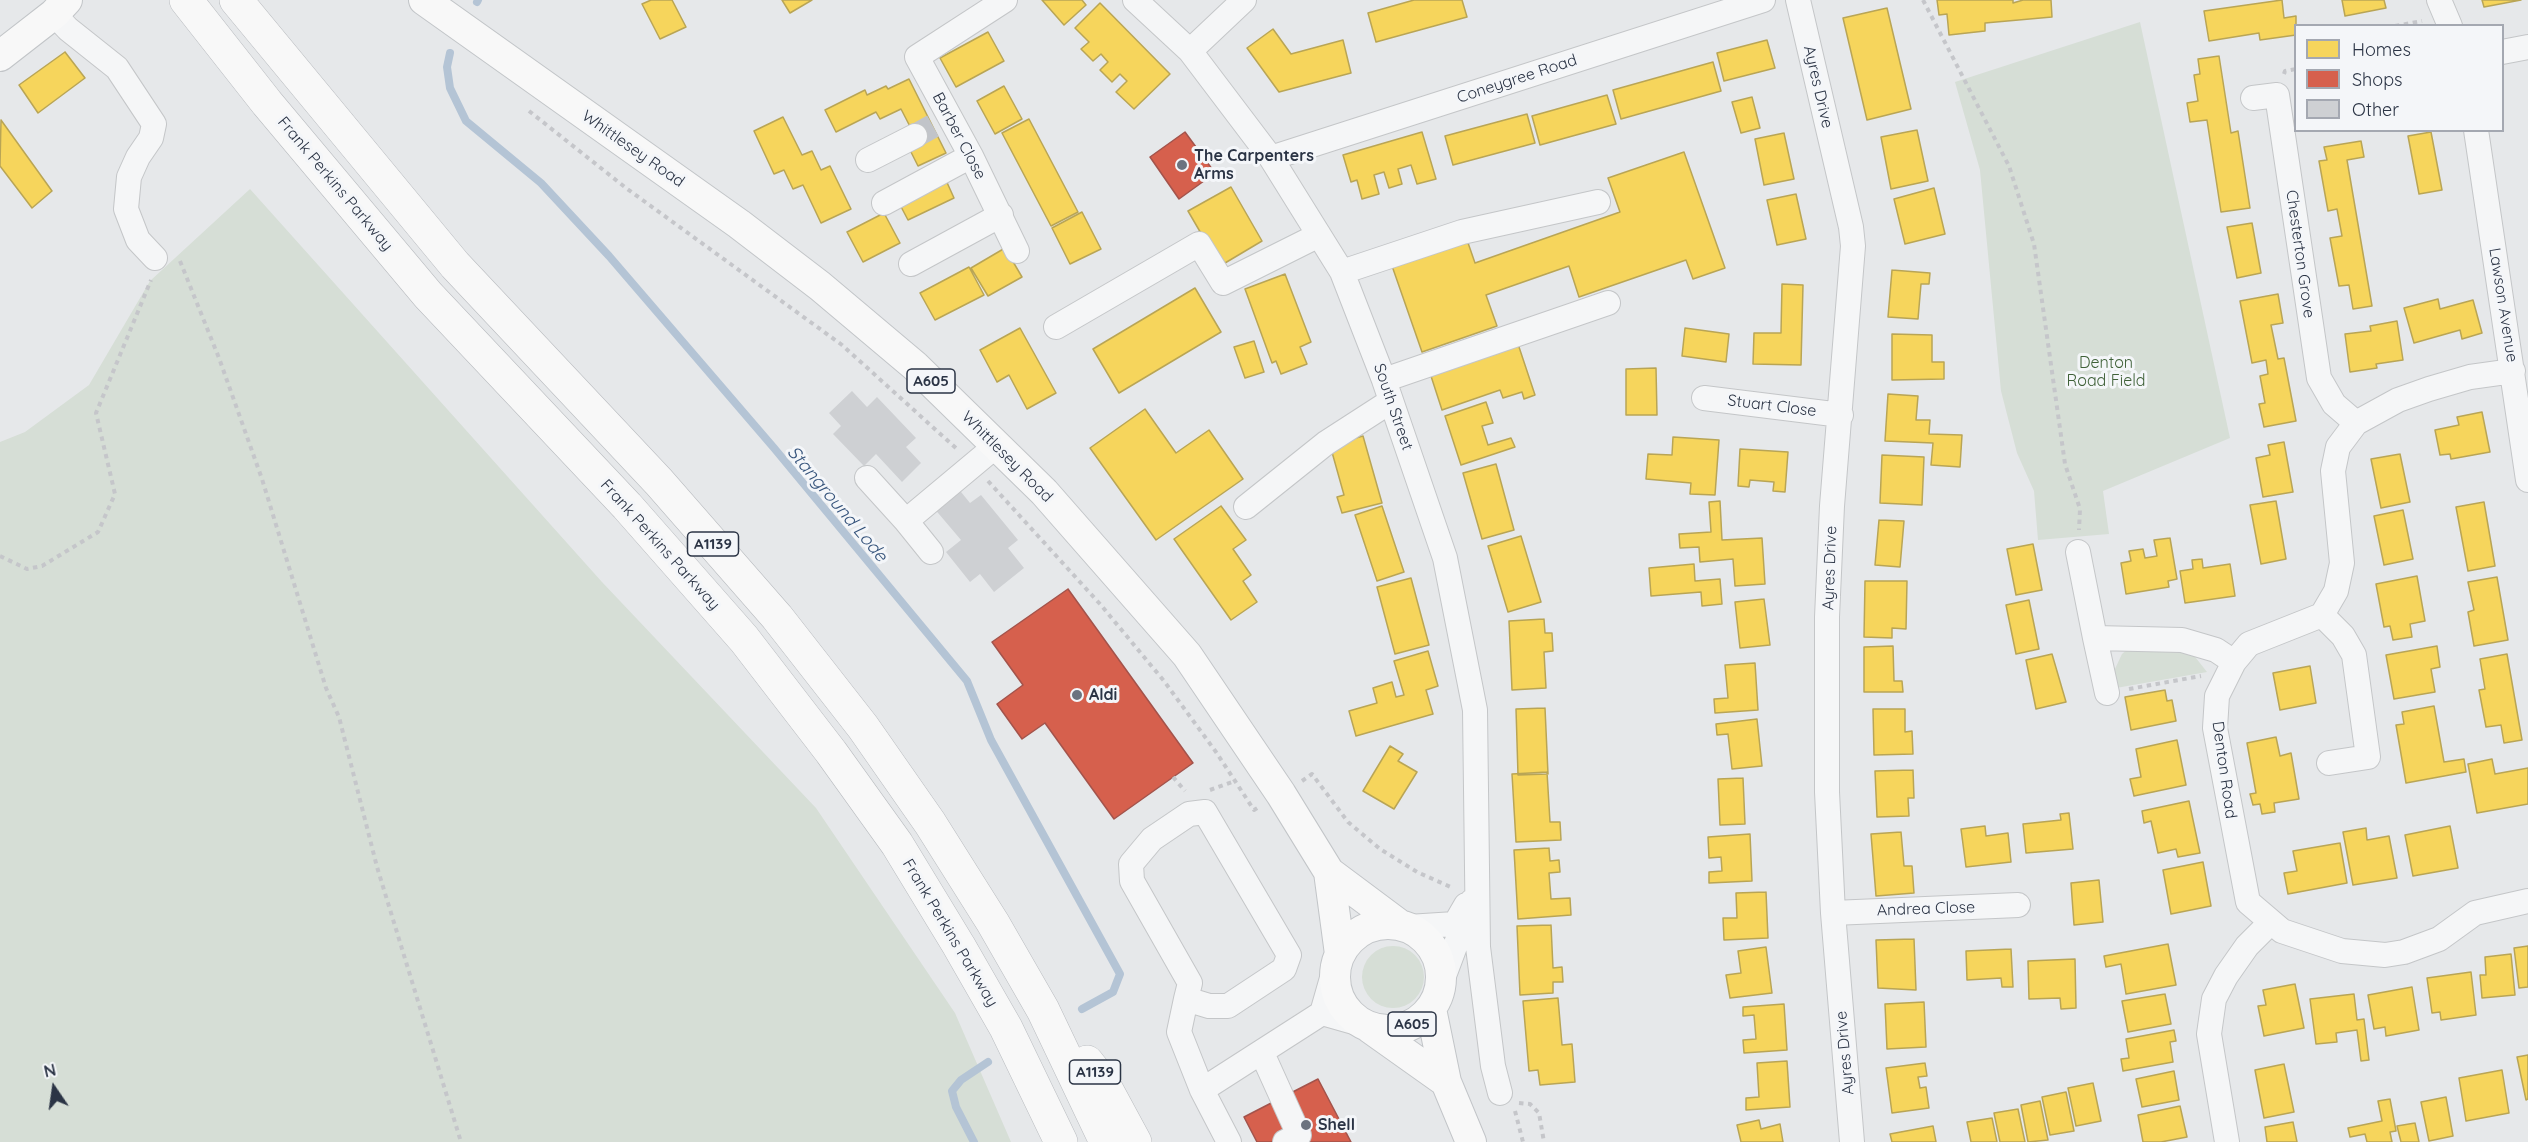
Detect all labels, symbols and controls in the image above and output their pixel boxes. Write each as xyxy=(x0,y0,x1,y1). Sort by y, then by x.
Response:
legend xyxy=(2294,24,2504,132)
text: Homes xyxy=(2352,38,2411,61)
street label: Ayres Drive xyxy=(1799,44,1837,130)
street label: Coneygree Road xyxy=(1455,51,1579,107)
text: Shops xyxy=(2352,68,2403,91)
street label: Barber Close xyxy=(928,89,990,183)
text: Other xyxy=(2352,98,2399,121)
street label: Whittlesey Road xyxy=(578,106,688,192)
street label: Frank Perkins Parkway xyxy=(273,113,397,255)
place label: The Carpenters Arms xyxy=(1194,146,1314,184)
marker: The Carpenters Arms xyxy=(1175,158,1189,172)
street label: Chesterton Grove xyxy=(2282,189,2318,319)
street label: Lawson Avenue xyxy=(2484,246,2522,364)
park label: Denton Road Field xyxy=(2067,353,2145,391)
street label: South Street xyxy=(1369,361,1417,453)
road number: A605 xyxy=(907,369,955,393)
street label: Stuart Close xyxy=(1726,391,1818,421)
street label: Whittlesey Road xyxy=(957,407,1057,507)
water label: Stanground Lode xyxy=(782,442,892,566)
street label: Frank Perkins Parkway xyxy=(596,476,724,614)
street label: Ayres Drive xyxy=(1819,526,1841,610)
road number: A1139 xyxy=(688,532,738,556)
place label: Aldi xyxy=(1089,685,1117,705)
marker: Aldi xyxy=(1070,688,1084,702)
street label: Denton Road xyxy=(2208,720,2240,820)
street label: Frank Perkins Parkway xyxy=(898,856,1002,1010)
street label: Andrea Close xyxy=(1876,898,1976,920)
street label: Ayres Drive xyxy=(1832,1010,1858,1096)
road number: A605 xyxy=(1388,1012,1436,1036)
north arrow xyxy=(24,1058,84,1118)
text: N xyxy=(42,1059,58,1082)
road number: A1139 xyxy=(1070,1060,1120,1084)
place label: Shell xyxy=(1318,1115,1355,1135)
marker: Shell xyxy=(1299,1118,1313,1132)

